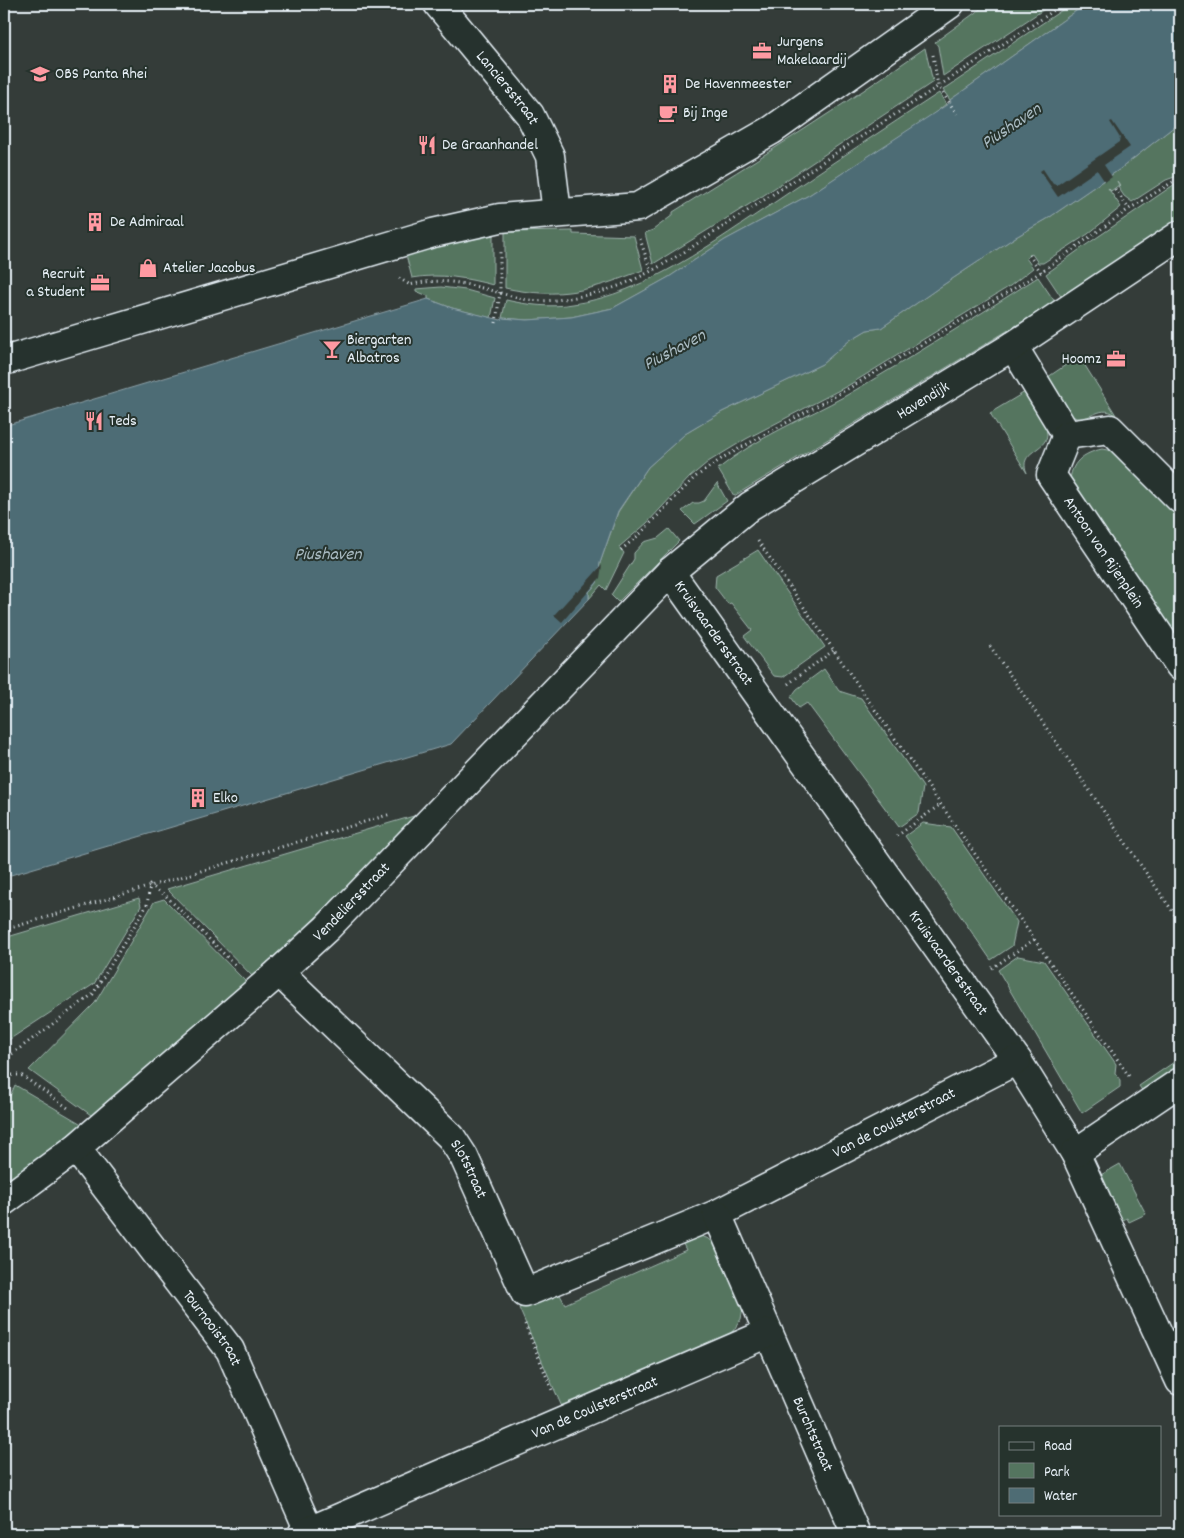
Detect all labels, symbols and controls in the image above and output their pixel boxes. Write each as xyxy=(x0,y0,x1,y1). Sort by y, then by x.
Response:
place label: Jurgens Makelaardij xyxy=(777,31,847,72)
office icon: Jurgens Makelaardij xyxy=(751,40,773,62)
street label: Lanciersstraat xyxy=(470,46,545,129)
school or university icon: OBS Panta Rhei xyxy=(29,63,51,85)
place label: OBS Panta Rhei xyxy=(55,63,147,86)
building icon: De Havenmeester xyxy=(659,73,681,95)
place label: De Havenmeester xyxy=(685,73,792,96)
water label: Piushaven xyxy=(977,97,1047,156)
cafe icon: Bij Inge xyxy=(657,102,679,124)
place label: Bij Inge xyxy=(683,102,728,125)
restaurant icon: De Graanhandel xyxy=(416,134,438,156)
place label: De Graanhandel xyxy=(442,134,538,157)
building icon: De Admiraal xyxy=(84,211,106,233)
place label: De Admiraal xyxy=(110,211,184,234)
shop icon: Atelier Jacobus xyxy=(137,257,159,279)
place label: Atelier Jacobus xyxy=(163,257,256,280)
place label: Recruit a Student xyxy=(26,263,85,304)
office icon: Recruit a Student xyxy=(89,272,111,294)
water label: Piushaven xyxy=(639,324,711,378)
place label: Biergarten Albatros xyxy=(347,329,411,370)
bar icon: Biergarten Albatros xyxy=(321,338,343,360)
place label: Hoomz xyxy=(1061,348,1101,371)
office icon: Hoomz xyxy=(1105,348,1127,370)
street label: Havendijk xyxy=(892,376,954,426)
restaurant icon: Teds xyxy=(83,410,105,432)
place label: Teds xyxy=(109,410,137,433)
street label: Antoon van Rijenplein xyxy=(1057,492,1149,613)
water label: Piushaven xyxy=(294,543,362,568)
street label: Kruisvaardersstraat xyxy=(668,576,759,691)
building icon: Elko xyxy=(187,787,209,809)
place label: Elko xyxy=(213,787,238,810)
street label: Vendeliersstraat xyxy=(308,857,396,947)
street label: Kruisvaardersstraat xyxy=(903,906,994,1021)
street label: Van de Coulsterstraat xyxy=(829,1082,960,1164)
street label: Slotstraat xyxy=(444,1135,493,1202)
street label: Tournooistraat xyxy=(177,1285,247,1370)
street label: Van de Coulsterstraat xyxy=(528,1370,662,1445)
street label: Burchtstraat xyxy=(786,1393,839,1475)
legend xyxy=(999,1426,1162,1516)
text: Road xyxy=(1044,1436,1072,1458)
text: Park xyxy=(1044,1462,1070,1484)
text: Water xyxy=(1044,1486,1078,1508)

